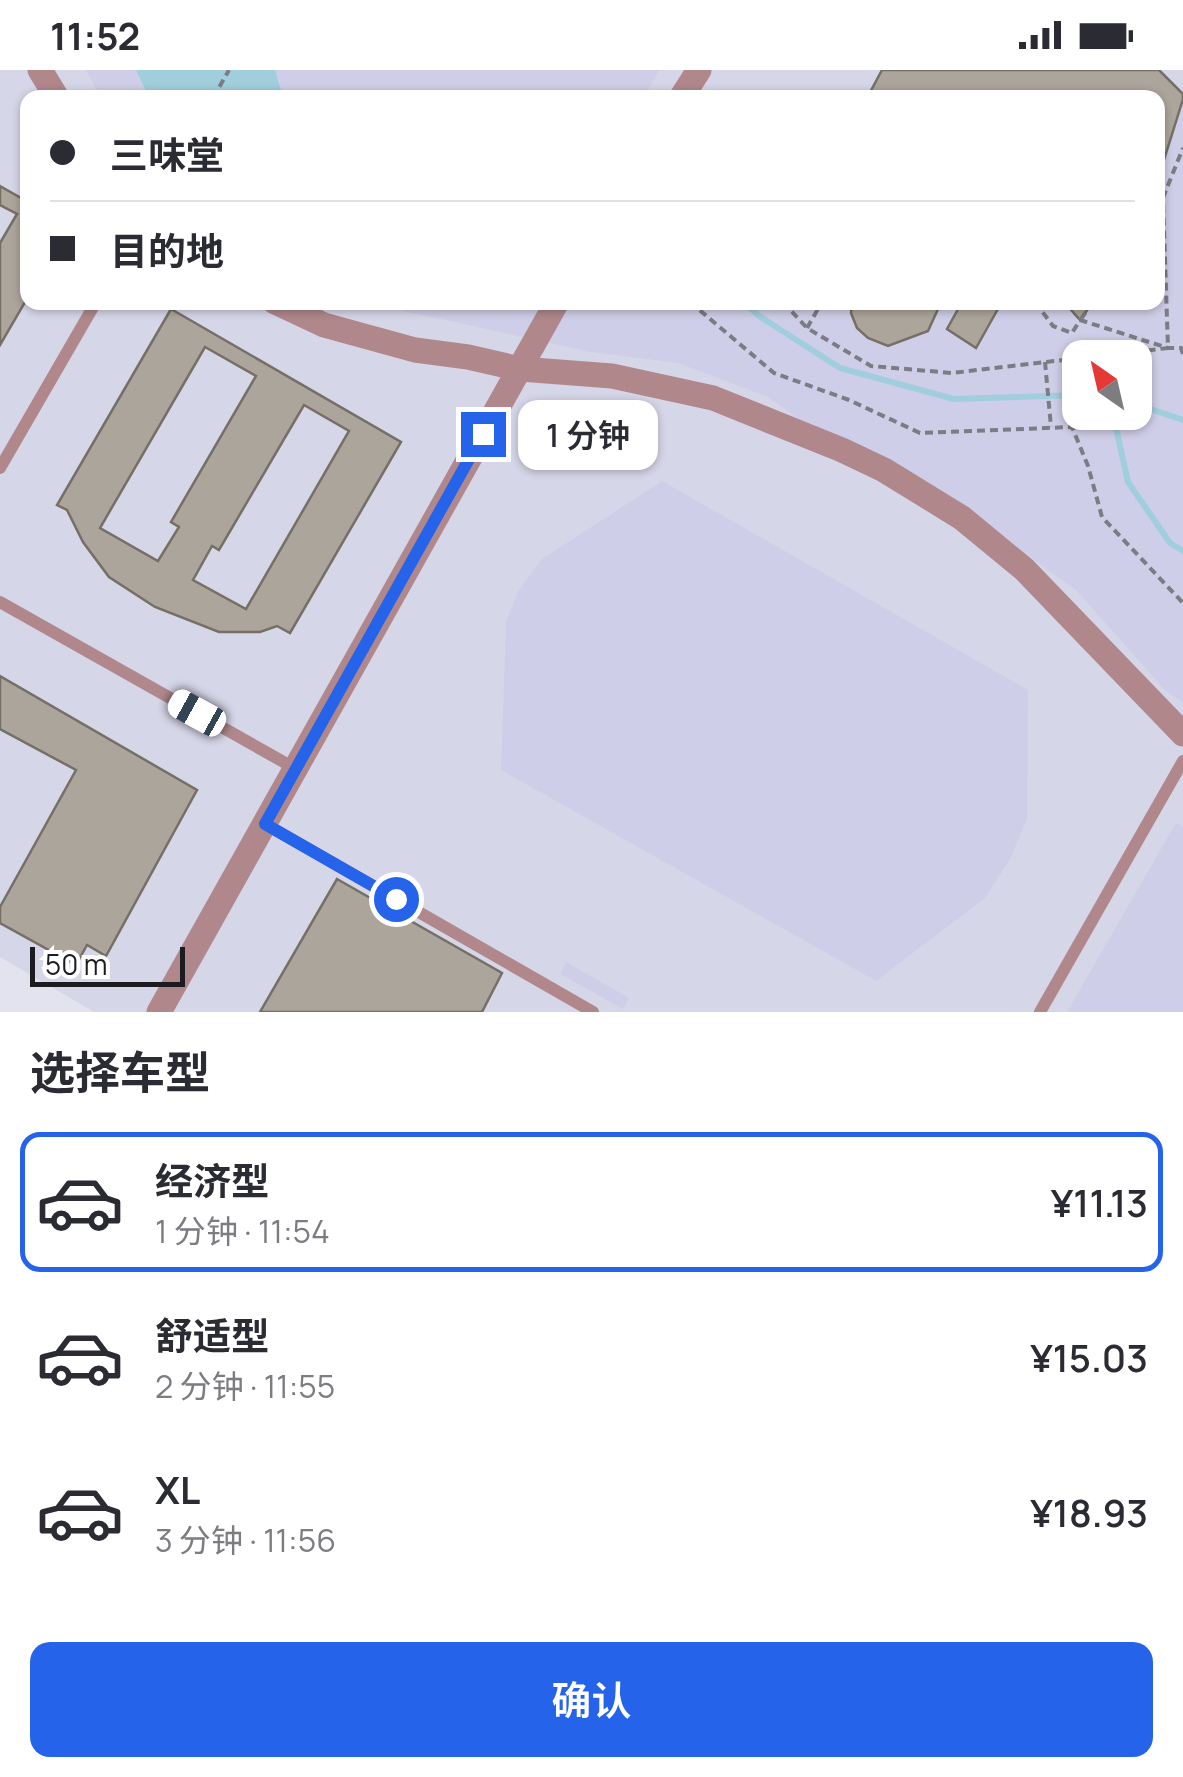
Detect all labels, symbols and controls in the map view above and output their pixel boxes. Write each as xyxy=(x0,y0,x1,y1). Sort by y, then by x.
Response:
text: 11:52 xyxy=(50,9,140,61)
text: 三味堂 xyxy=(110,128,224,180)
text: 目的地 xyxy=(110,224,224,276)
north arrow xyxy=(1062,340,1152,430)
map controls xyxy=(1062,340,1152,430)
callout: 1 分钟 xyxy=(518,399,658,469)
route end xyxy=(461,412,506,457)
text: 1 分钟 xyxy=(546,413,630,457)
car xyxy=(163,685,231,741)
route start xyxy=(374,877,419,922)
scale bar xyxy=(30,942,185,986)
text: 50 m xyxy=(45,945,108,983)
text: 选择车型 xyxy=(30,1041,210,1103)
text: 经济型 xyxy=(155,1154,269,1206)
icon: car xyxy=(35,1157,125,1247)
text: ¥11.13 xyxy=(1051,1176,1148,1228)
text: 1 分钟 · 11:54 xyxy=(155,1209,330,1253)
text: 舒适型 xyxy=(155,1309,269,1361)
icon: car xyxy=(35,1312,125,1402)
text: ¥15.03 xyxy=(1030,1331,1148,1383)
text: 2 分钟 · 11:55 xyxy=(155,1364,335,1408)
text: XL xyxy=(155,1463,200,1515)
icon: car xyxy=(35,1467,125,1557)
text: ¥18.93 xyxy=(1030,1486,1148,1538)
text: 3 分钟 · 11:56 xyxy=(155,1518,336,1562)
button: 确认 xyxy=(30,1642,1153,1757)

